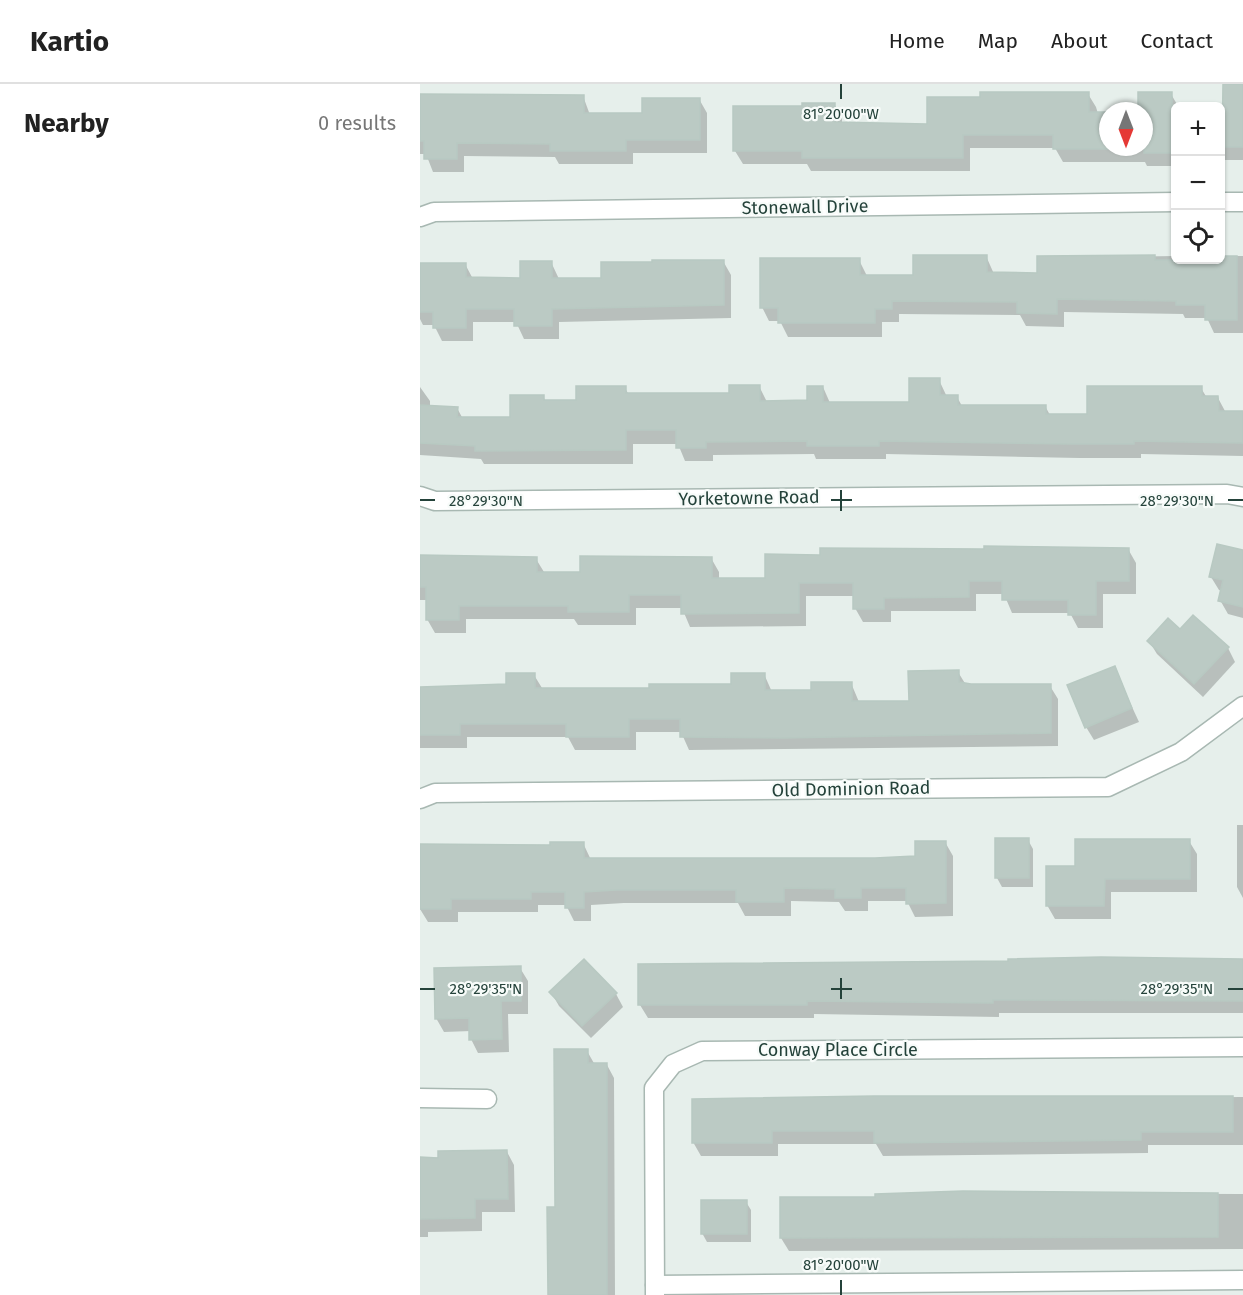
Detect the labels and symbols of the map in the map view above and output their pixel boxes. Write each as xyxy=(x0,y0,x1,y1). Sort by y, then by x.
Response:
north arrow xyxy=(1099,102,1153,156)
text: 81°20'00"W xyxy=(803,105,880,123)
street label: Stonewall Drive xyxy=(741,195,869,219)
street label: Yorketowne Road xyxy=(678,486,820,510)
text: 28°29'30"N xyxy=(449,492,523,510)
text: 28°29'30"N xyxy=(1140,492,1214,510)
street label: Old Dominion Road xyxy=(771,777,931,801)
text: 28°29'35"N xyxy=(450,980,522,998)
text: 28°29'35"N xyxy=(1141,980,1213,998)
street label: Conway Place Circle xyxy=(758,1039,918,1061)
text: 81°20'00"W xyxy=(803,1256,880,1274)

